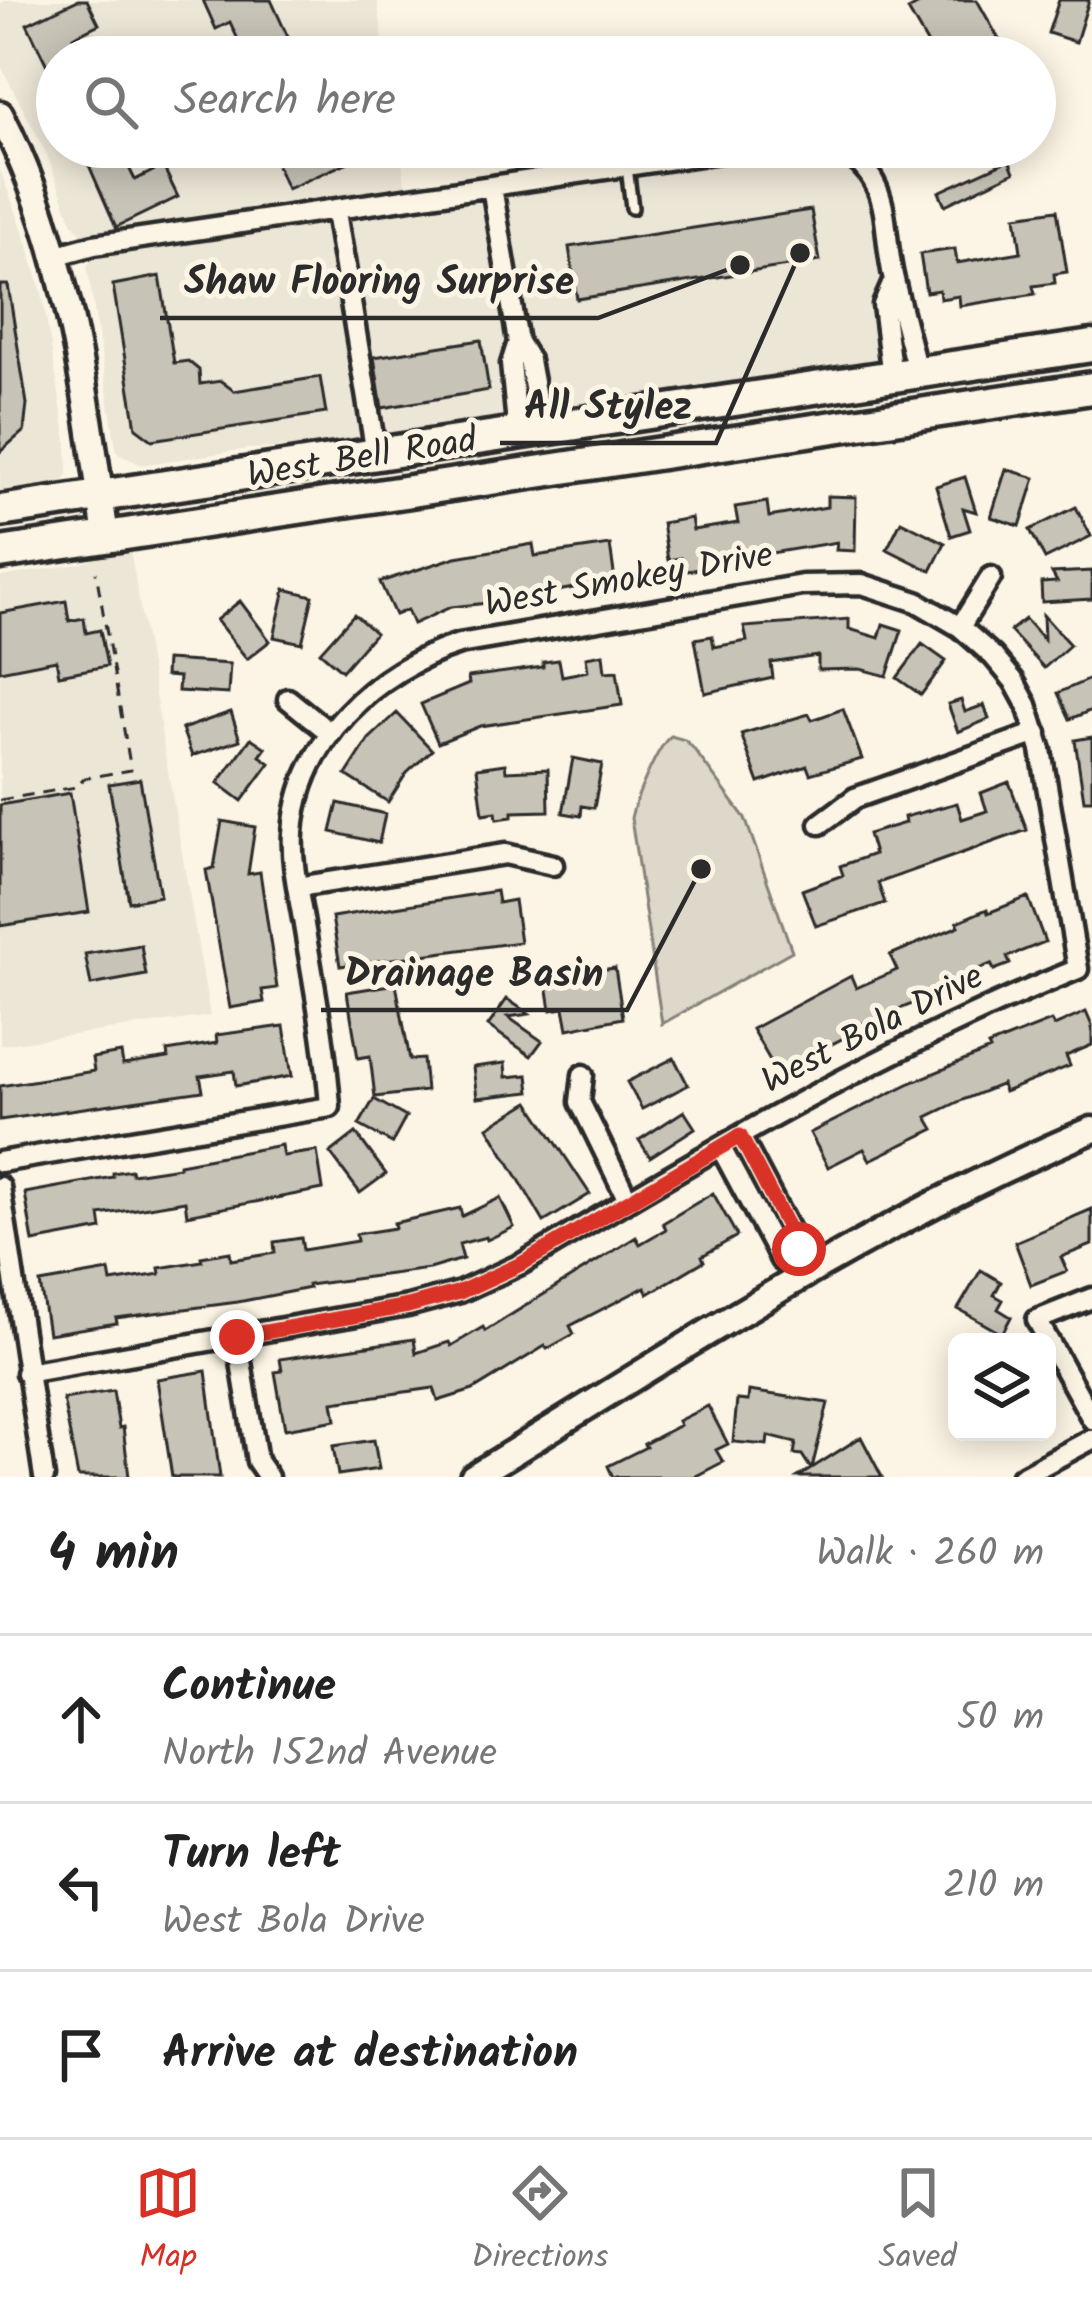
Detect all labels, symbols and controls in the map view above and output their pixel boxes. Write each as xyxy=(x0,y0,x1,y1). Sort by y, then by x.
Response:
search box xyxy=(36,36,1056,168)
text: Search here xyxy=(174,66,396,138)
icon: search xyxy=(78,69,144,135)
callout: Shaw Flooring Surprise xyxy=(160,243,598,318)
text: Shaw Flooring Surprise xyxy=(184,253,574,315)
callout: All Stylez xyxy=(500,368,716,443)
text: All Stylez xyxy=(524,378,692,440)
street label: West Bell Road xyxy=(243,413,482,505)
street label: West Smokey Drive xyxy=(480,528,778,634)
callout: Drainage Basin xyxy=(321,935,627,1010)
text: Drainage Basin xyxy=(345,945,603,1007)
street label: West Bola Drive xyxy=(752,950,994,1110)
route start xyxy=(772,1222,826,1276)
route end xyxy=(210,1310,264,1364)
map controls xyxy=(948,1333,1056,1441)
button: layers xyxy=(948,1333,1056,1441)
text: 4 min xyxy=(48,1515,179,1596)
text: Walk · 260 m xyxy=(816,1524,1044,1586)
text: Continue xyxy=(162,1652,336,1724)
icon: ahead xyxy=(48,1686,114,1752)
text: 50 m xyxy=(957,1688,1044,1750)
text: North 152nd Avenue xyxy=(162,1724,497,1786)
text: Turn left xyxy=(162,1820,341,1892)
icon: left xyxy=(48,1854,114,1920)
text: 210 m xyxy=(943,1856,1044,1918)
text: West Bola Drive xyxy=(162,1892,425,1954)
text: Arrive at destination xyxy=(162,2019,578,2091)
icon: arrive xyxy=(48,2022,114,2088)
tab: Map xyxy=(135,2160,201,2285)
tab: Directions xyxy=(471,2160,608,2285)
tab: Saved xyxy=(879,2160,957,2285)

